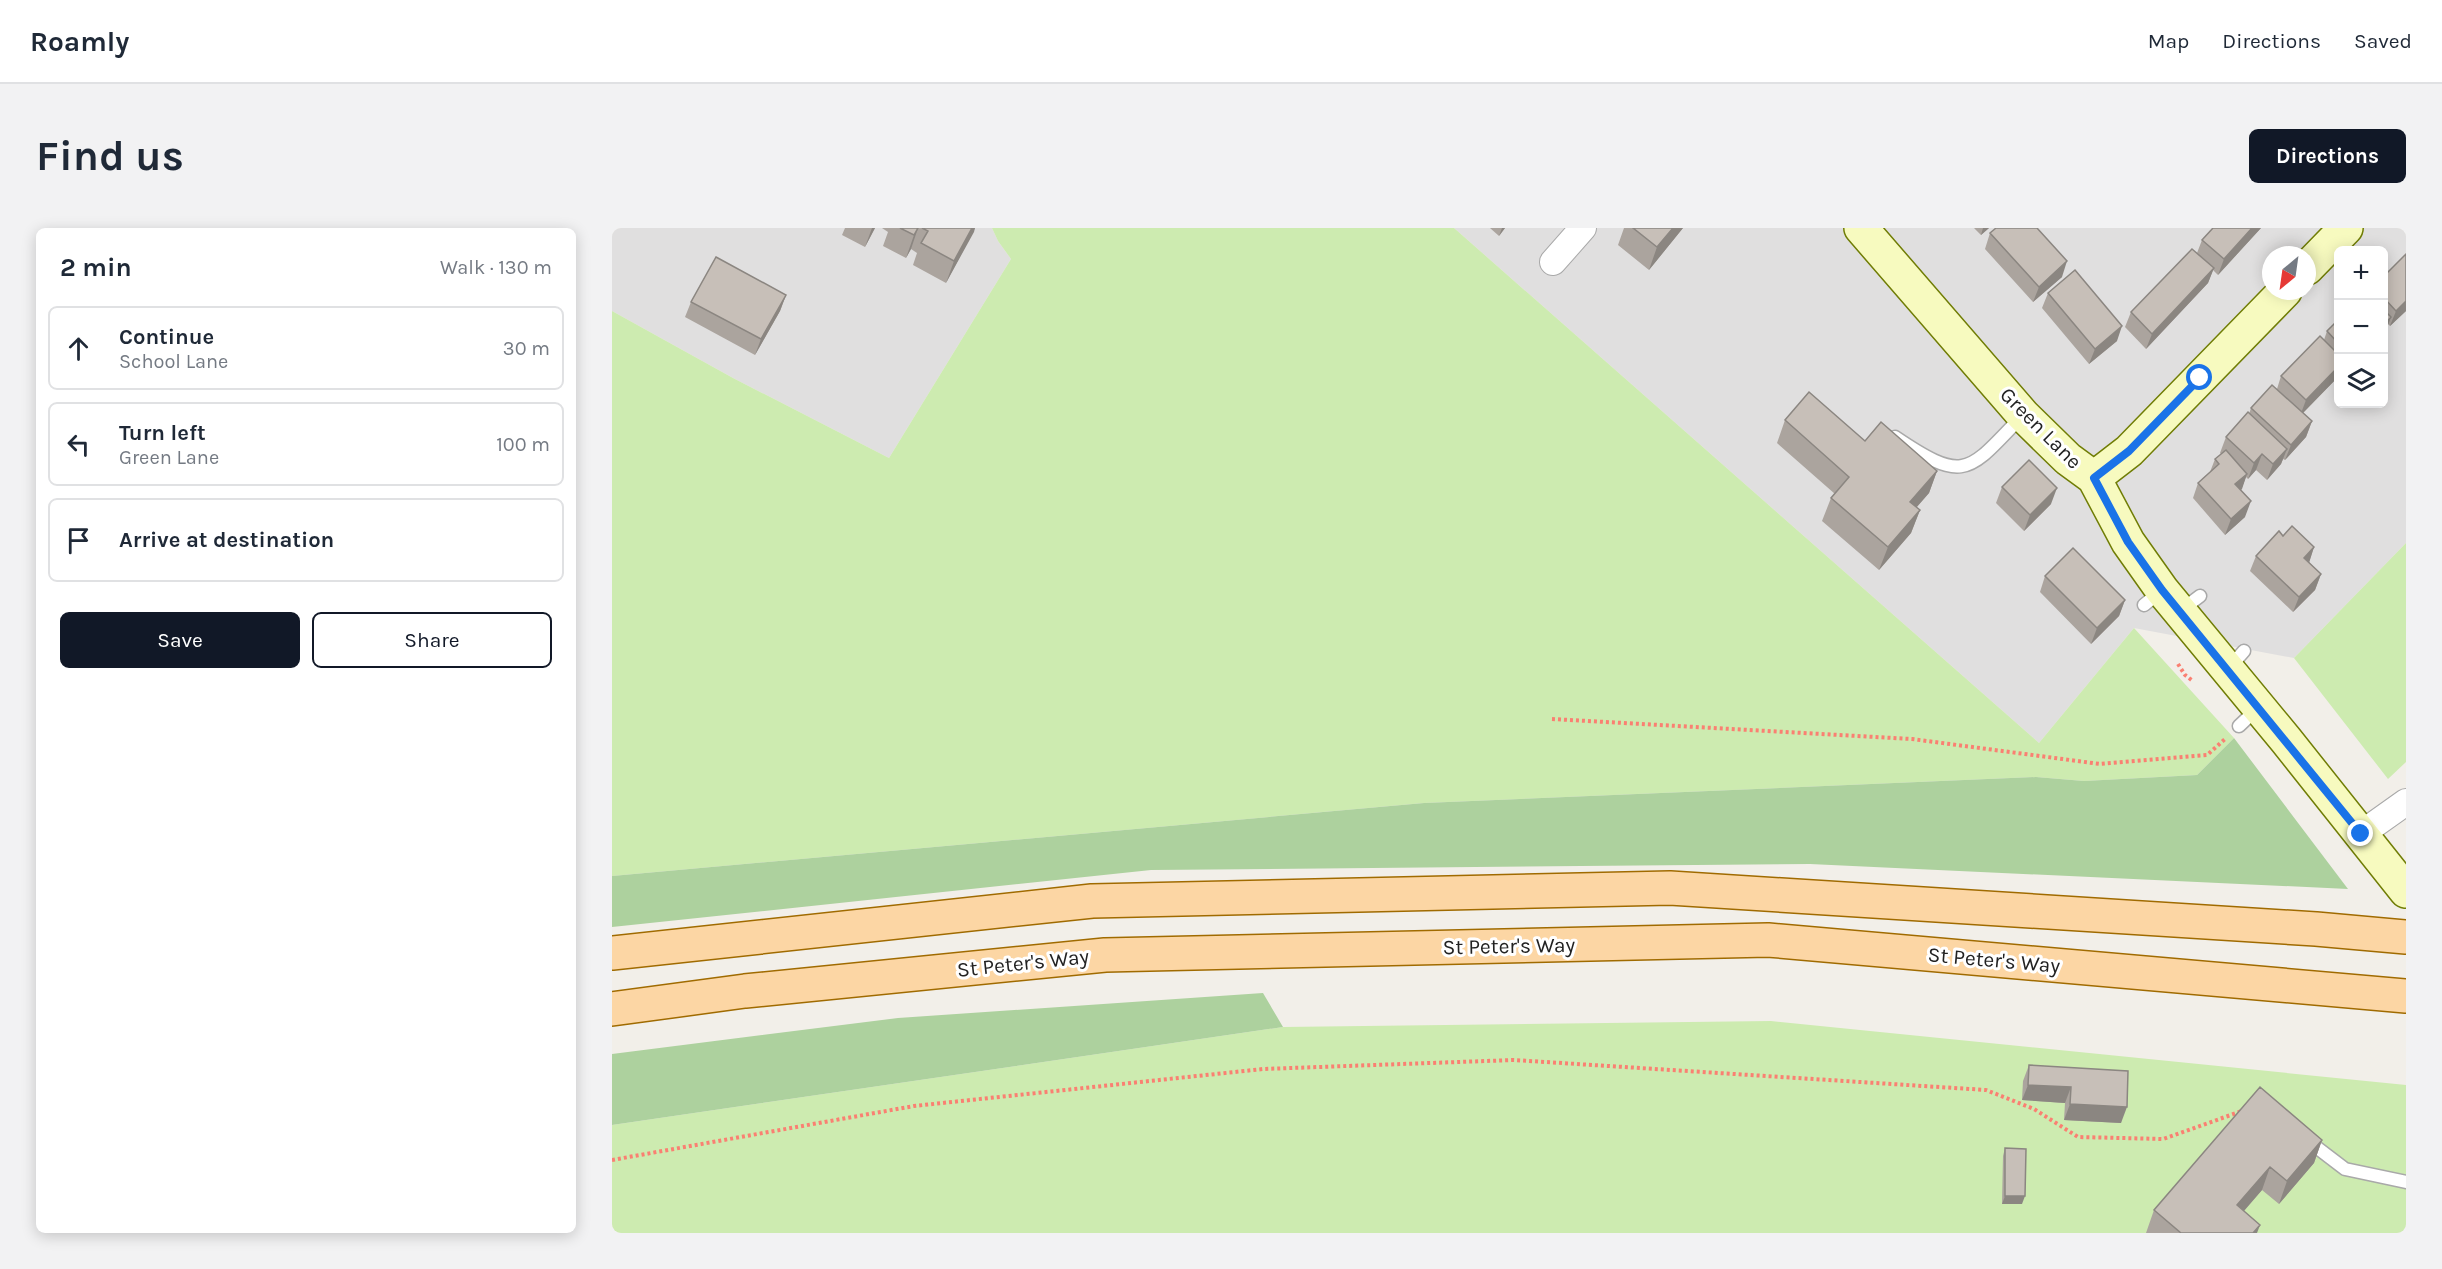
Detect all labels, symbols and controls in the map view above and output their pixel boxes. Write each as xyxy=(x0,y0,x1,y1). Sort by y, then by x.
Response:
text: Roamly xyxy=(30,25,129,58)
text: Map xyxy=(2148,29,2189,53)
text: Directions xyxy=(2222,29,2321,53)
text: Saved xyxy=(2354,29,2412,53)
button: Directions xyxy=(2249,129,2406,183)
text: Find us xyxy=(36,131,184,181)
north arrow xyxy=(2262,246,2316,300)
map controls xyxy=(2334,246,2388,408)
button: + xyxy=(2334,246,2388,300)
text: 2 min xyxy=(60,252,132,283)
text: Walk · 130 m xyxy=(440,256,552,279)
button: − xyxy=(2334,300,2388,354)
text: Continue xyxy=(119,324,214,350)
icon: ahead xyxy=(62,332,95,365)
text: 30 m xyxy=(503,337,550,360)
text: School Lane xyxy=(119,350,228,373)
button: layers xyxy=(2334,354,2388,408)
route start xyxy=(2186,364,2212,390)
street label: Green Lane xyxy=(1995,382,2087,474)
text: Turn left xyxy=(119,420,206,446)
icon: left xyxy=(62,428,95,461)
text: 100 m xyxy=(496,433,550,456)
text: Green Lane xyxy=(119,446,219,469)
icon: arrive xyxy=(62,524,95,557)
text: Arrive at destination xyxy=(119,527,334,553)
button: Save xyxy=(60,612,300,668)
button: Share xyxy=(312,612,552,668)
route end xyxy=(2347,820,2373,846)
street label: St Peter's Way xyxy=(1443,933,1576,959)
street label: St Peter's Way xyxy=(1927,942,2061,978)
street label: St Peter's Way xyxy=(956,944,1090,982)

